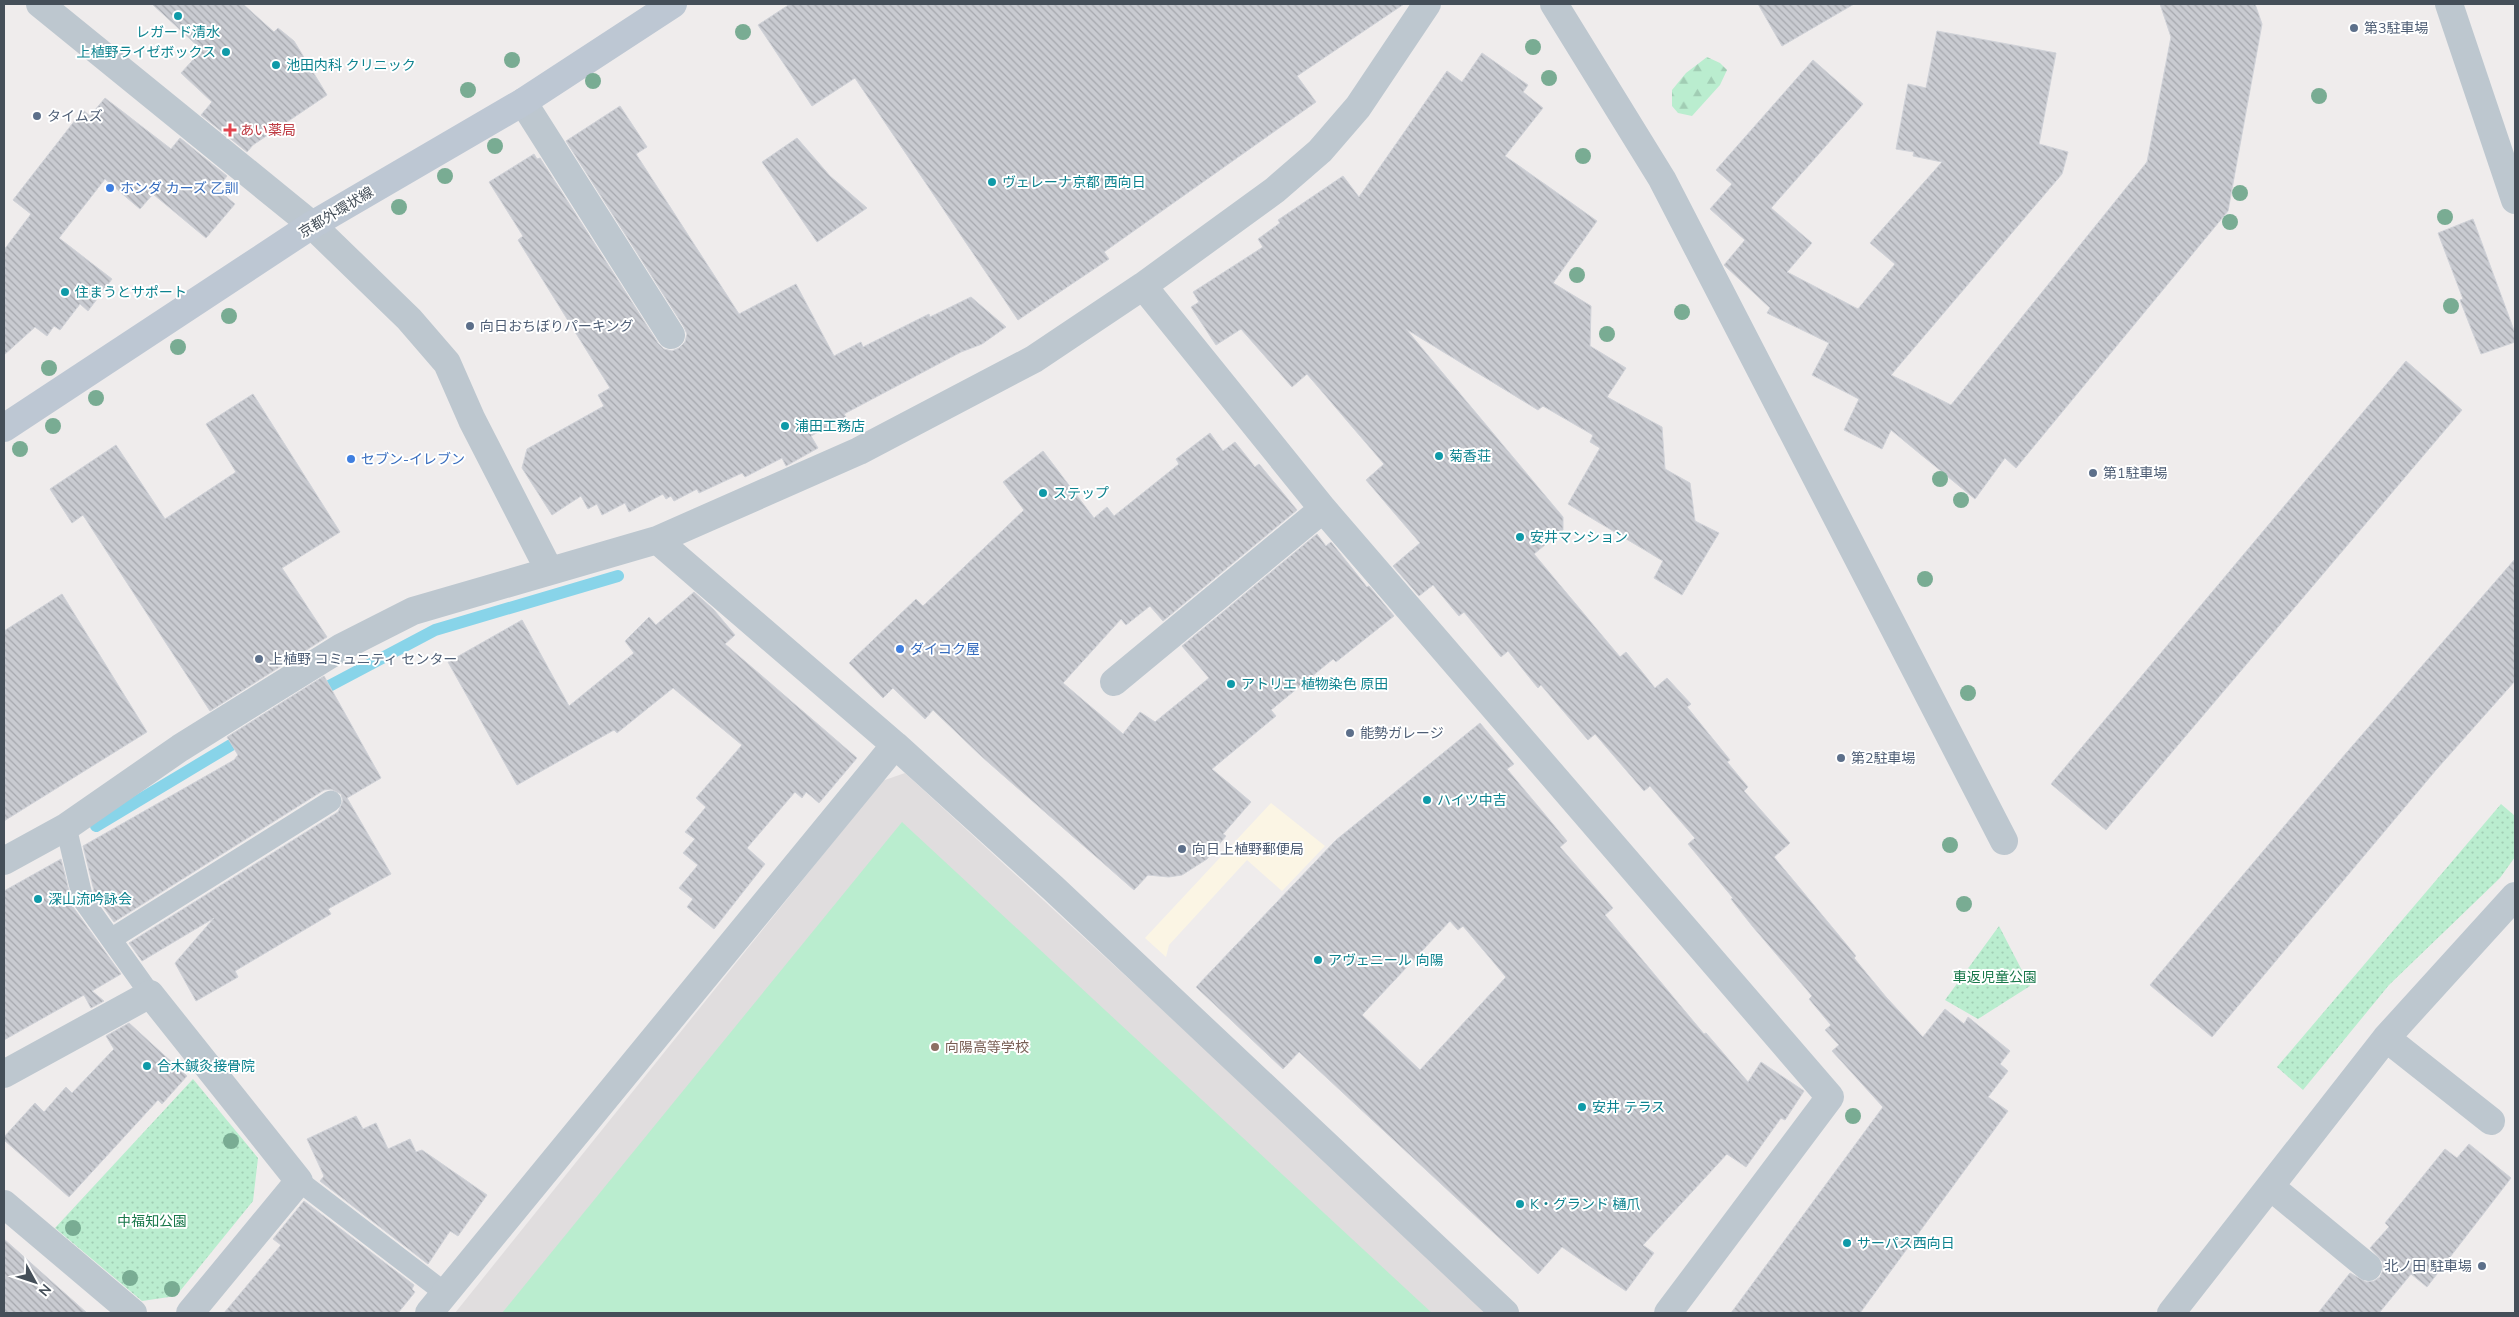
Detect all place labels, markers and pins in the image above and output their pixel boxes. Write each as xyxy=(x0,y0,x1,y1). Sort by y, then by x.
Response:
marker: レガード清水 xyxy=(172,10,184,22)
place label: 第3駐車場 xyxy=(2364,19,2428,37)
marker: 第3駐車場 xyxy=(2348,22,2360,34)
place label: レガード清水 xyxy=(136,23,220,41)
place label: 上植野ライゼボックス xyxy=(76,43,216,61)
marker: 上植野ライゼボックス xyxy=(220,46,232,58)
place label: 池田内科 クリニック xyxy=(286,56,416,74)
marker: 池田内科 クリニック xyxy=(270,59,282,71)
place label: タイムズ xyxy=(47,107,103,125)
marker: タイムズ xyxy=(31,110,43,122)
place label: あい薬局 xyxy=(240,121,296,139)
marker: あい薬局 xyxy=(224,124,236,136)
place label: ヴェレーナ京都 西向日 xyxy=(1002,173,1146,191)
marker: ヴェレーナ京都 西向日 xyxy=(986,176,998,188)
place label: ホンダ カーズ 乙訓 xyxy=(120,179,239,197)
marker: ホンダ カーズ 乙訓 xyxy=(104,182,116,194)
place label: 住まうとサポート xyxy=(75,283,187,301)
marker: 住まうとサポート xyxy=(59,286,71,298)
place label: 向日おちぼりパーキング xyxy=(480,317,634,335)
marker: 向日おちぼりパーキング xyxy=(464,320,476,332)
place label: 浦田工務店 xyxy=(795,417,865,435)
marker: 浦田工務店 xyxy=(779,420,791,432)
place label: 菊香荘 xyxy=(1449,447,1491,465)
place label: セブン-イレブン xyxy=(361,450,465,468)
marker: 菊香荘 xyxy=(1433,450,1445,462)
marker: セブン-イレブン xyxy=(345,453,357,465)
place label: 第1駐車場 xyxy=(2103,464,2167,482)
marker: 第1駐車場 xyxy=(2087,467,2099,479)
place label: ステップ xyxy=(1053,484,1109,502)
marker: ステップ xyxy=(1037,487,1049,499)
place label: 安井マンション xyxy=(1530,528,1628,546)
marker: 安井マンション xyxy=(1514,531,1526,543)
place label: ダイコク屋 xyxy=(910,640,980,658)
marker: ダイコク屋 xyxy=(894,643,906,655)
place label: 上植野 コミュニティ センター xyxy=(269,650,457,668)
marker: 上植野 コミュニティ センター xyxy=(253,653,265,665)
place label: アトリエ 植物染色 原田 xyxy=(1241,675,1388,693)
marker: アトリエ 植物染色 原田 xyxy=(1225,678,1237,690)
place label: 能勢ガレージ xyxy=(1360,724,1444,742)
marker: 能勢ガレージ xyxy=(1344,727,1356,739)
place label: 第2駐車場 xyxy=(1851,749,1915,767)
marker: 第2駐車場 xyxy=(1835,752,1847,764)
place label: ハイツ中吉 xyxy=(1437,791,1507,809)
marker: ハイツ中吉 xyxy=(1421,794,1433,806)
place label: 向日上植野郵便局 xyxy=(1192,840,1304,858)
marker: 向日上植野郵便局 xyxy=(1176,843,1188,855)
place label: 深山流吟詠会 xyxy=(48,890,132,908)
marker: 深山流吟詠会 xyxy=(32,893,44,905)
place label: アヴェニール 向陽 xyxy=(1328,951,1444,969)
marker: アヴェニール 向陽 xyxy=(1312,954,1324,966)
place label: 向陽高等学校 xyxy=(945,1038,1029,1056)
marker: 向陽高等学校 xyxy=(929,1041,941,1053)
place label: 合木鍼灸接骨院 xyxy=(157,1057,255,1075)
marker: 合木鍼灸接骨院 xyxy=(141,1060,153,1072)
place label: 安井 テラス xyxy=(1592,1098,1665,1116)
marker: 安井 テラス xyxy=(1576,1101,1588,1113)
place label: K・グランド 樋爪 xyxy=(1530,1195,1641,1213)
marker: K・グランド 樋爪 xyxy=(1514,1198,1526,1210)
place label: サーパス西向日 xyxy=(1857,1234,1955,1252)
marker: サーパス西向日 xyxy=(1841,1237,1853,1249)
place label: 北ノ田 駐車場 xyxy=(2384,1257,2472,1275)
marker: 北ノ田 駐車場 xyxy=(2476,1260,2488,1272)

